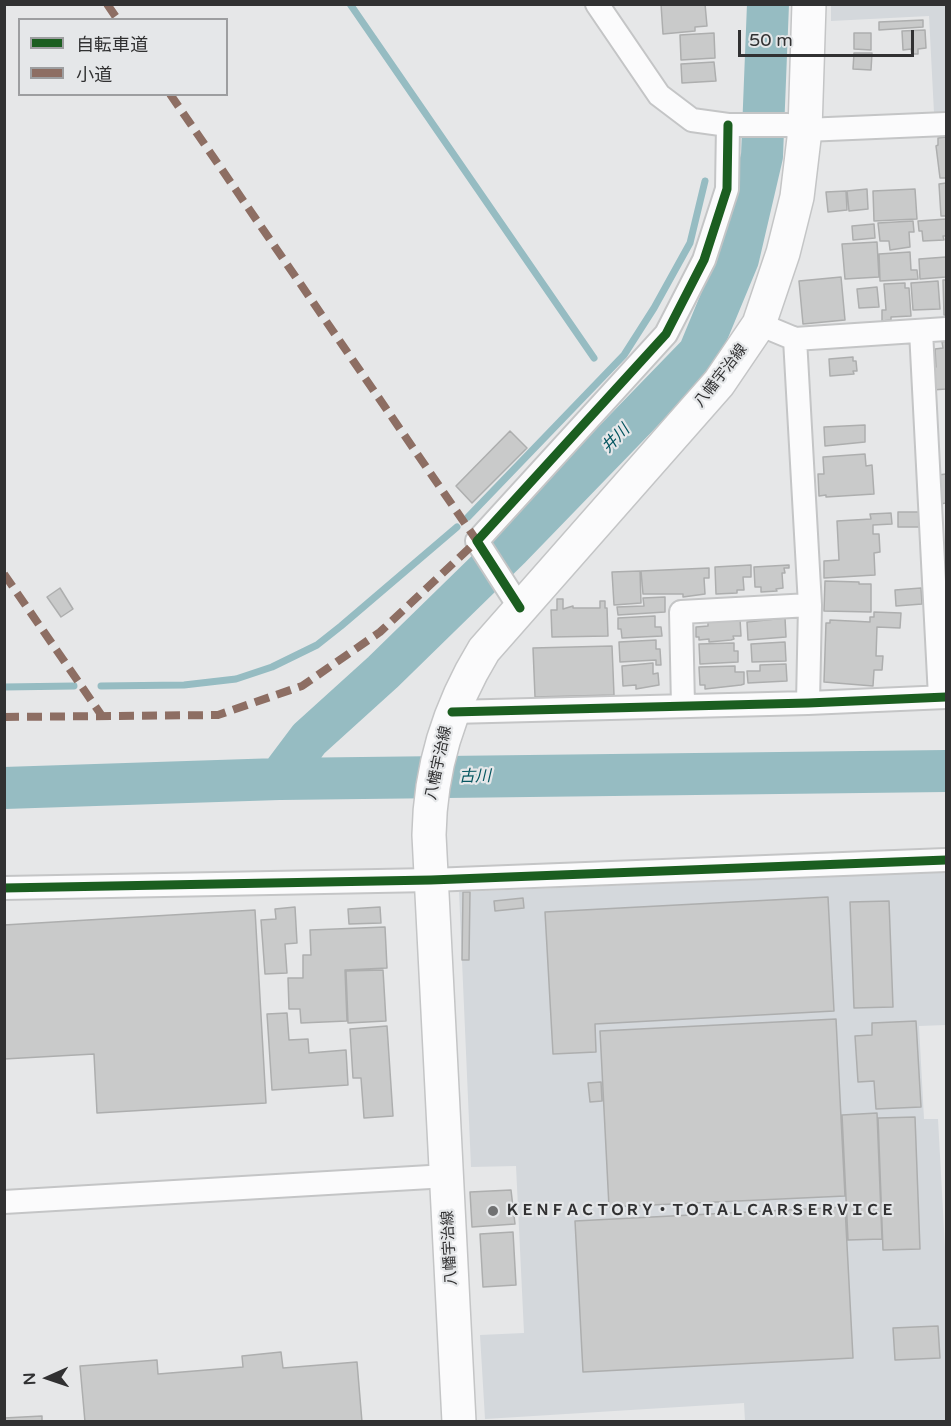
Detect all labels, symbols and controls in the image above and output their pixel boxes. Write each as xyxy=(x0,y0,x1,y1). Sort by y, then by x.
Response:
legend xyxy=(18,18,228,96)
scale bar xyxy=(741,18,916,56)
text: 50 m xyxy=(749,29,793,51)
text: 自転車道 xyxy=(76,34,148,56)
text: 小道 xyxy=(76,64,112,86)
street label: 八幡宇治線 xyxy=(691,341,751,411)
water label: 井川 xyxy=(598,421,634,457)
street label: 八幡宇治線 xyxy=(422,724,456,802)
water label: 古川 xyxy=(459,767,491,787)
place label: ＫＥＮＦＡＣＴＯＲＹ・ＴＯＴＡＬＣＡＲＳＥＲＶＩＣＥ xyxy=(505,1202,895,1220)
marker: ＫＥＮＦＡＣＴＯＲＹ・ＴＯＴＡＬＣＡＲＳＥＲＶＩＣＥ xyxy=(486,1204,500,1218)
street label: 八幡宇治線 xyxy=(439,1210,461,1286)
north arrow xyxy=(18,1348,78,1408)
text: N xyxy=(20,1372,40,1386)

